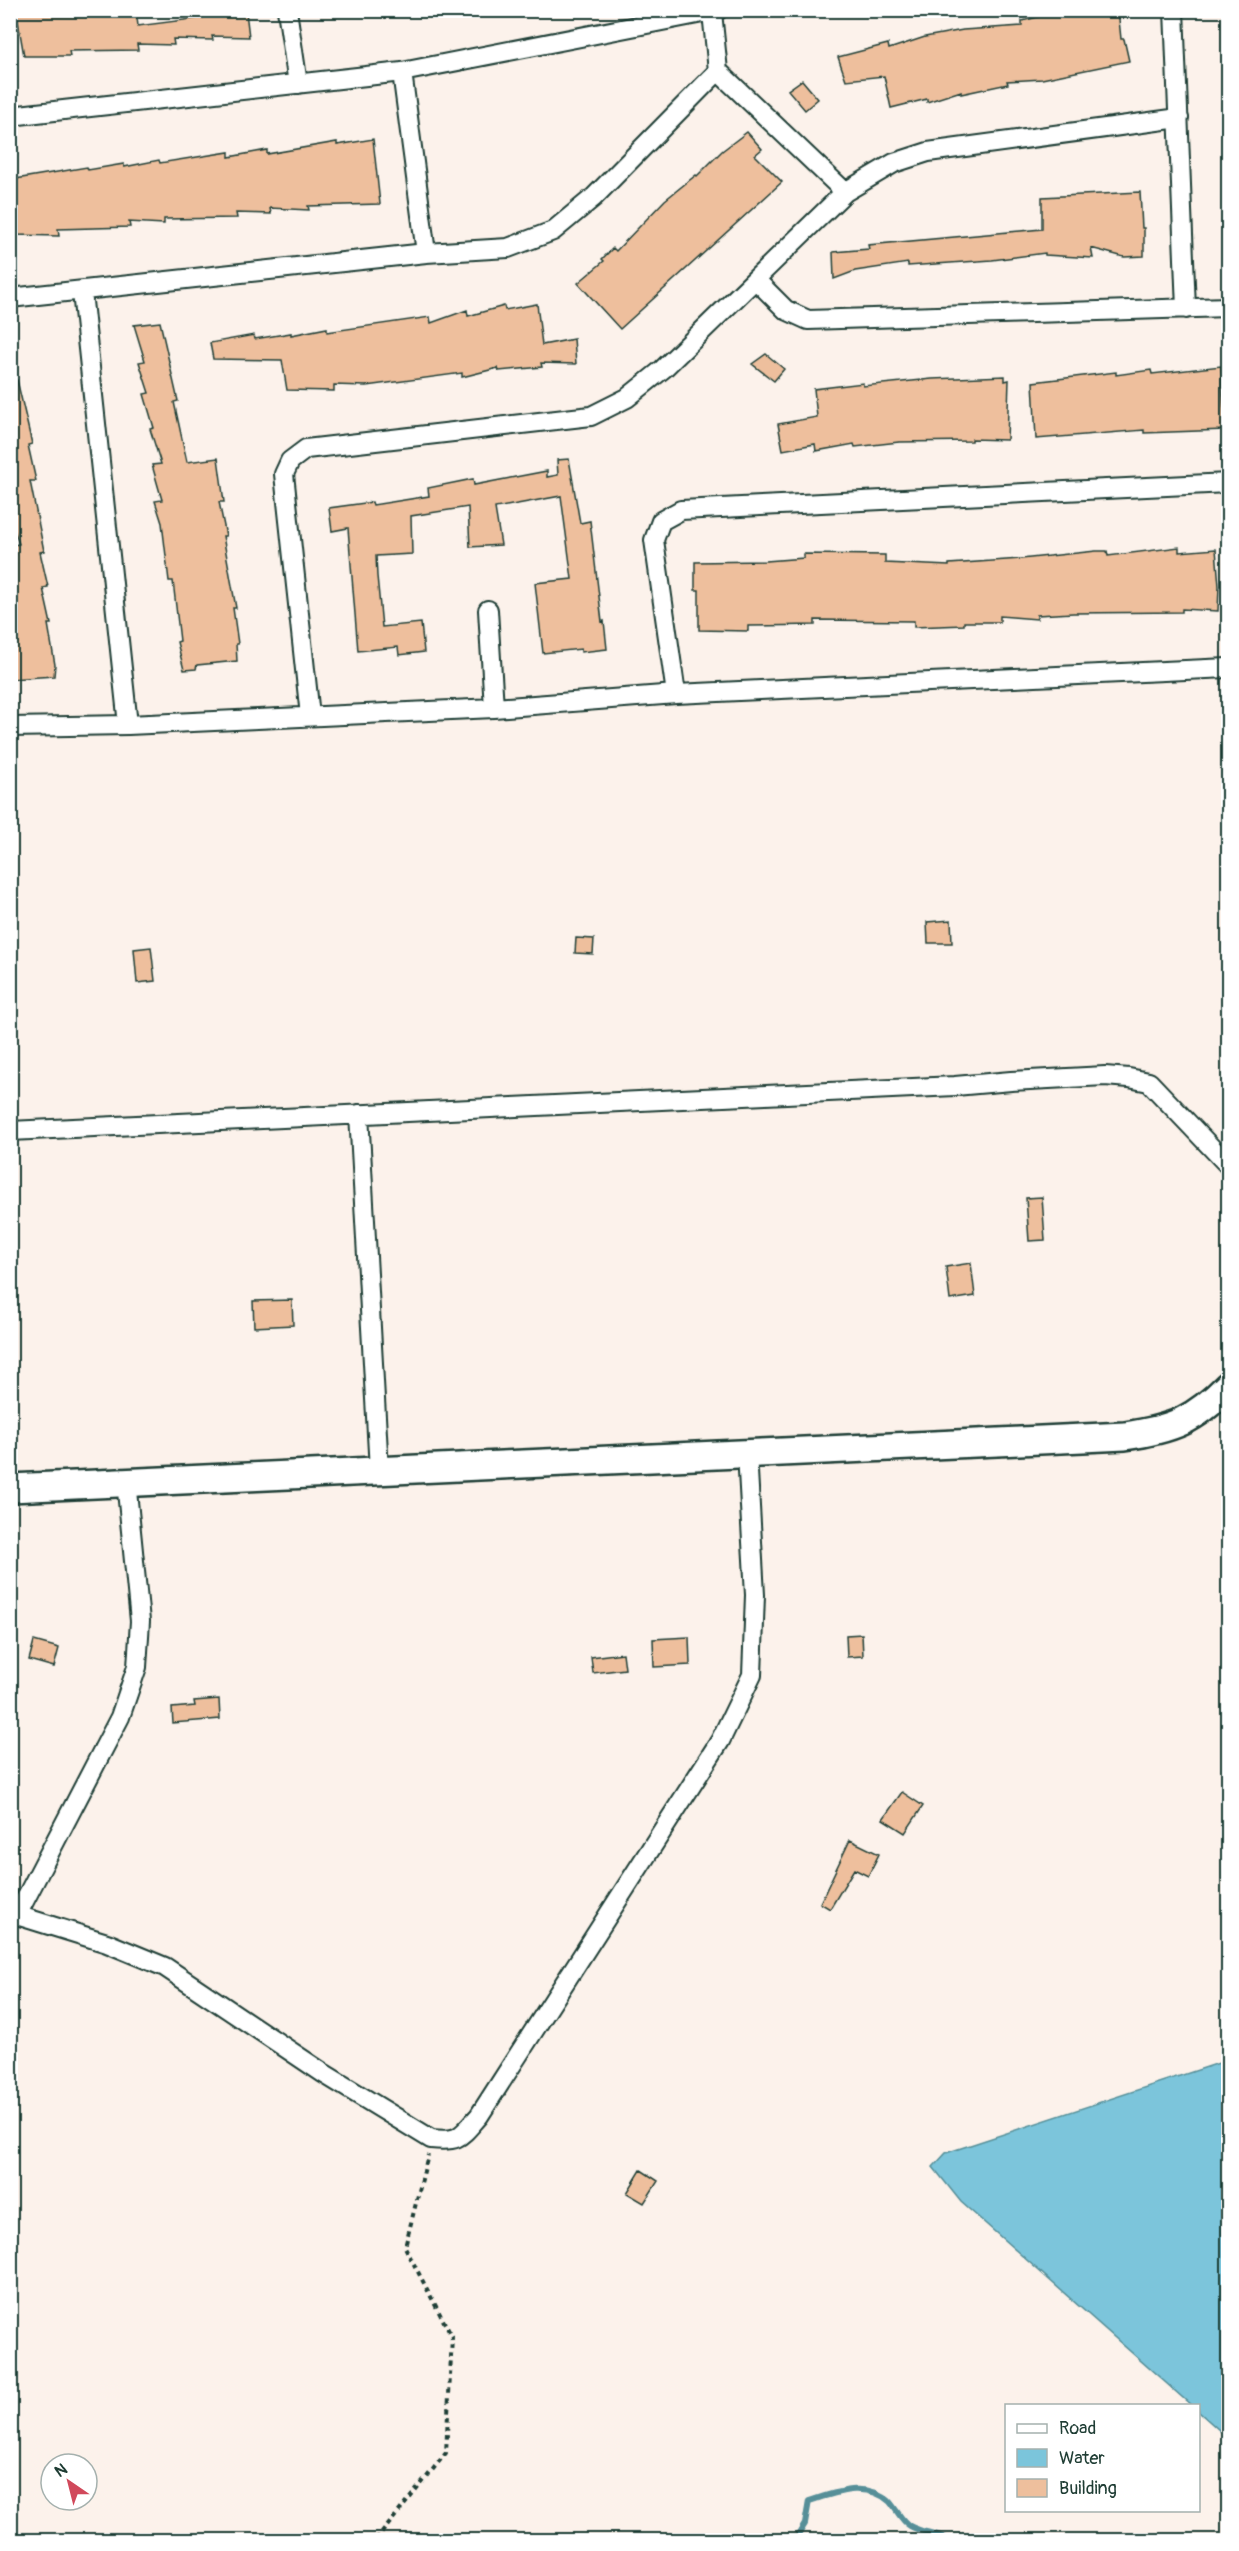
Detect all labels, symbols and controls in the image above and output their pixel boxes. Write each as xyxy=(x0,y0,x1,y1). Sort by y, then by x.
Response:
legend xyxy=(1005,2404,1200,2512)
text: Road xyxy=(1059,2417,1096,2440)
text: Water xyxy=(1059,2447,1105,2470)
north arrow xyxy=(39,2452,99,2512)
text: N xyxy=(51,2459,71,2482)
text: Building xyxy=(1059,2477,1117,2500)

